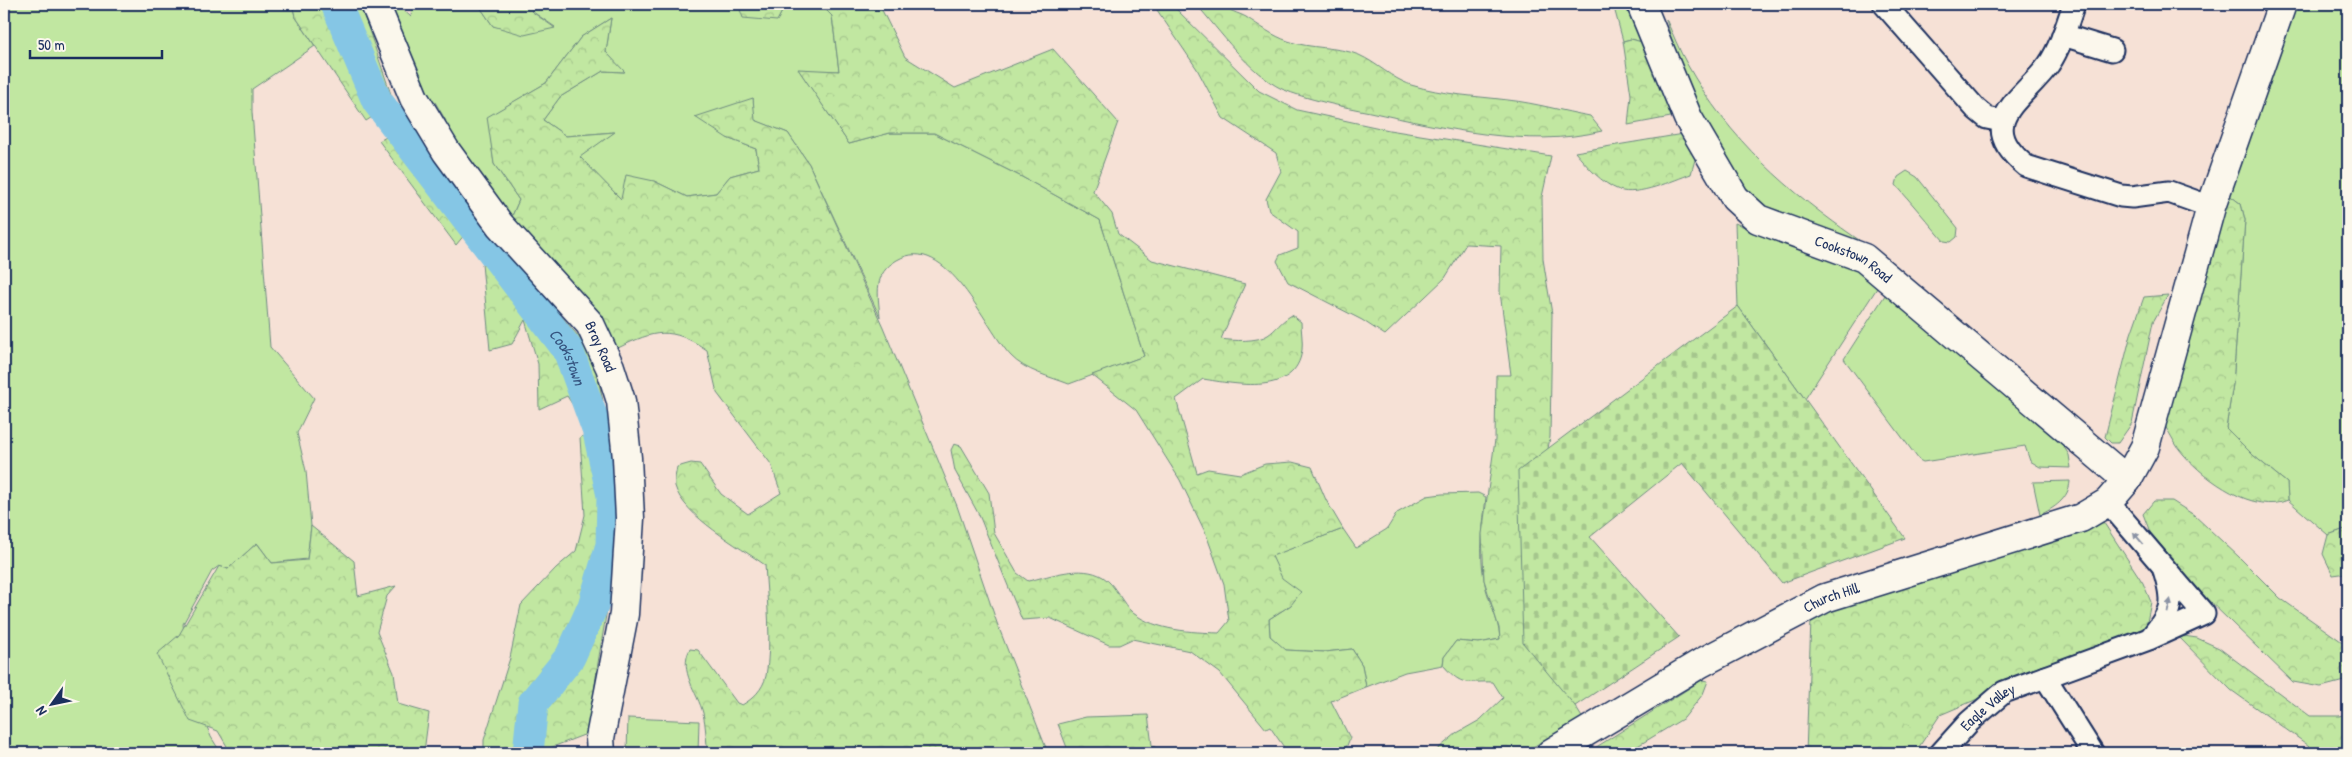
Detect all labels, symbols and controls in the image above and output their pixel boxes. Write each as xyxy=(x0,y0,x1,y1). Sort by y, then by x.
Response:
scale bar xyxy=(30,28,162,60)
text: 50 m xyxy=(38,34,65,55)
street label: Cookstown Road xyxy=(1812,230,1897,287)
street label: Bray Road xyxy=(580,318,622,374)
water label: Cookstown xyxy=(544,324,591,390)
one-way arrow xyxy=(2133,532,2144,544)
street label: Church Hill xyxy=(1799,577,1862,618)
one-way arrow xyxy=(2165,599,2173,614)
street label: Eagle Valley xyxy=(1955,678,2018,735)
north arrow xyxy=(28,680,78,730)
text: N xyxy=(30,703,51,720)

